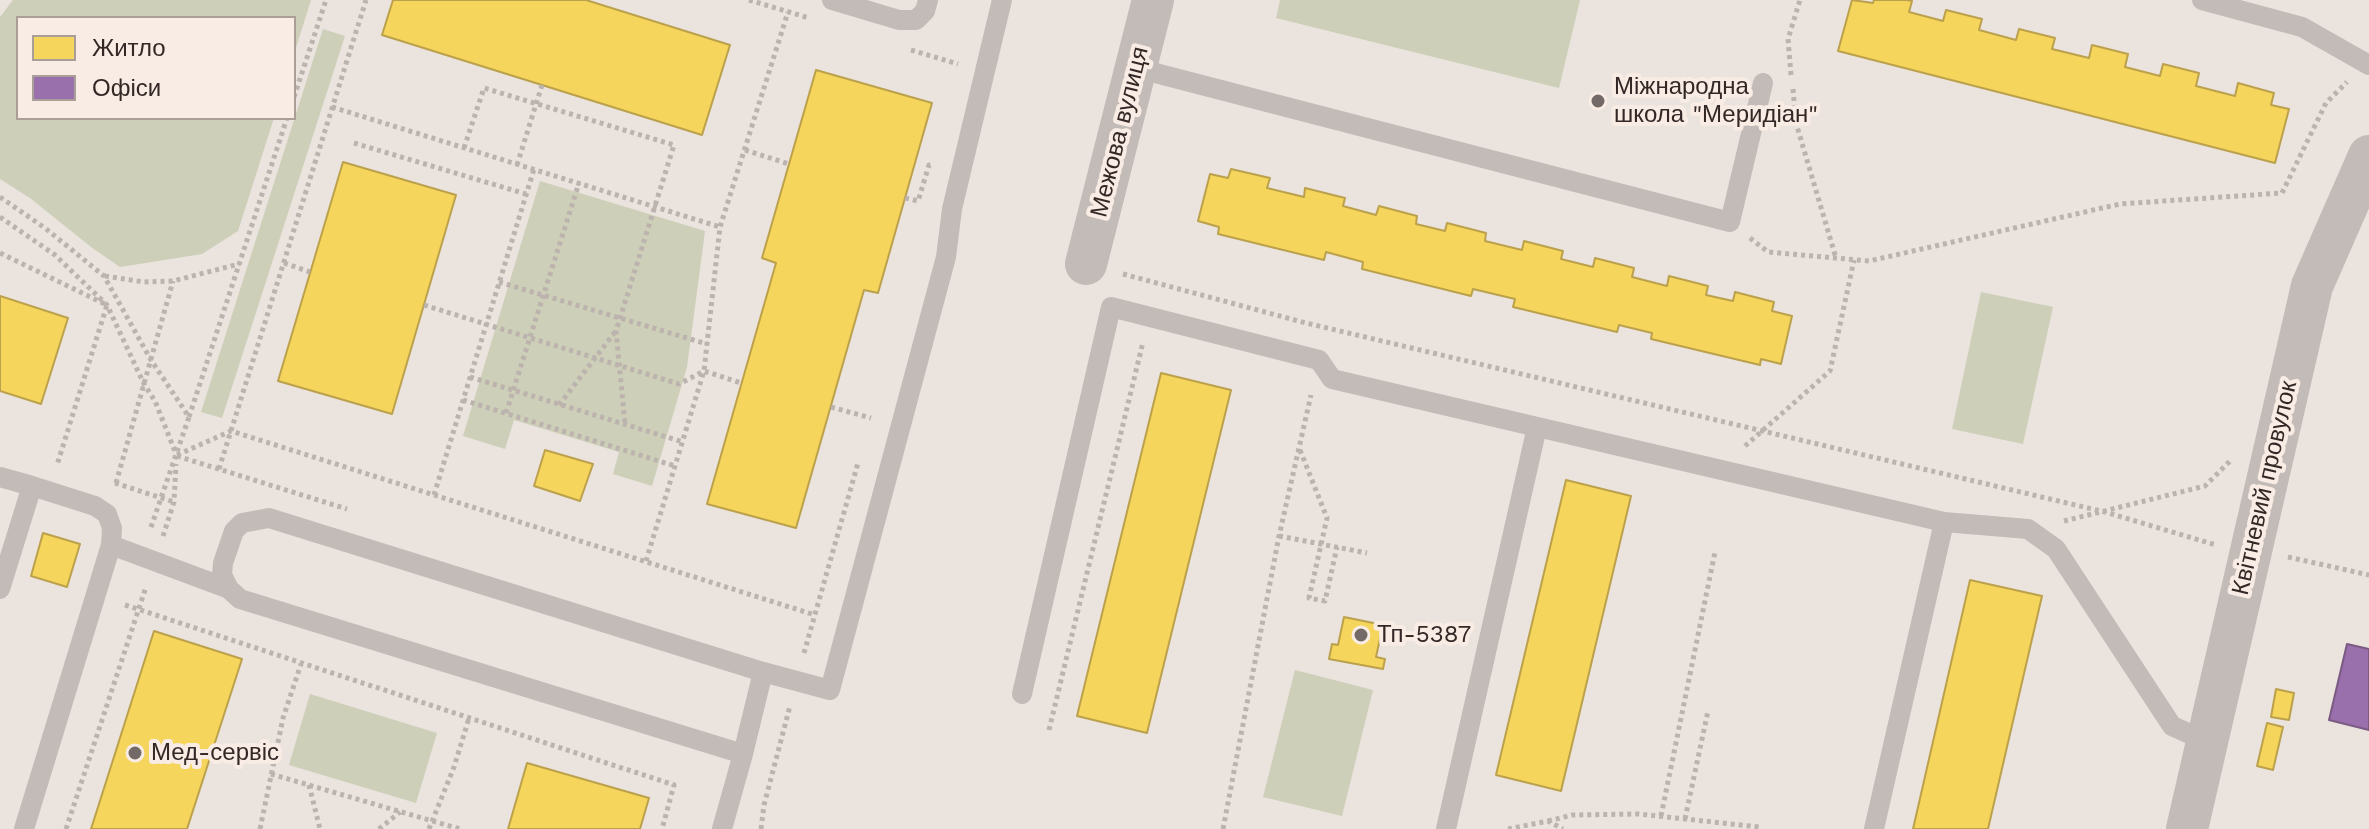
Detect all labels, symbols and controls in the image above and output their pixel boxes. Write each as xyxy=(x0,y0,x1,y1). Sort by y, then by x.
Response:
legend xyxy=(16,16,296,120)
text: Житло xyxy=(92,34,166,62)
street label: Межова вулиця xyxy=(1085,44,1155,220)
place label: Міжнародна школа "Меридіан" xyxy=(1614,73,1818,129)
text: Офіси xyxy=(92,74,161,102)
marker: Міжнародна школа "Меридіан" xyxy=(1589,92,1607,110)
street label: Квітневий провулок xyxy=(2226,378,2304,598)
place label: Тп-5387 xyxy=(1377,621,1471,649)
marker: Тп-5387 xyxy=(1352,626,1370,644)
place label: Мед-сервіс xyxy=(151,739,279,767)
marker: Мед-сервіс xyxy=(126,744,144,762)

